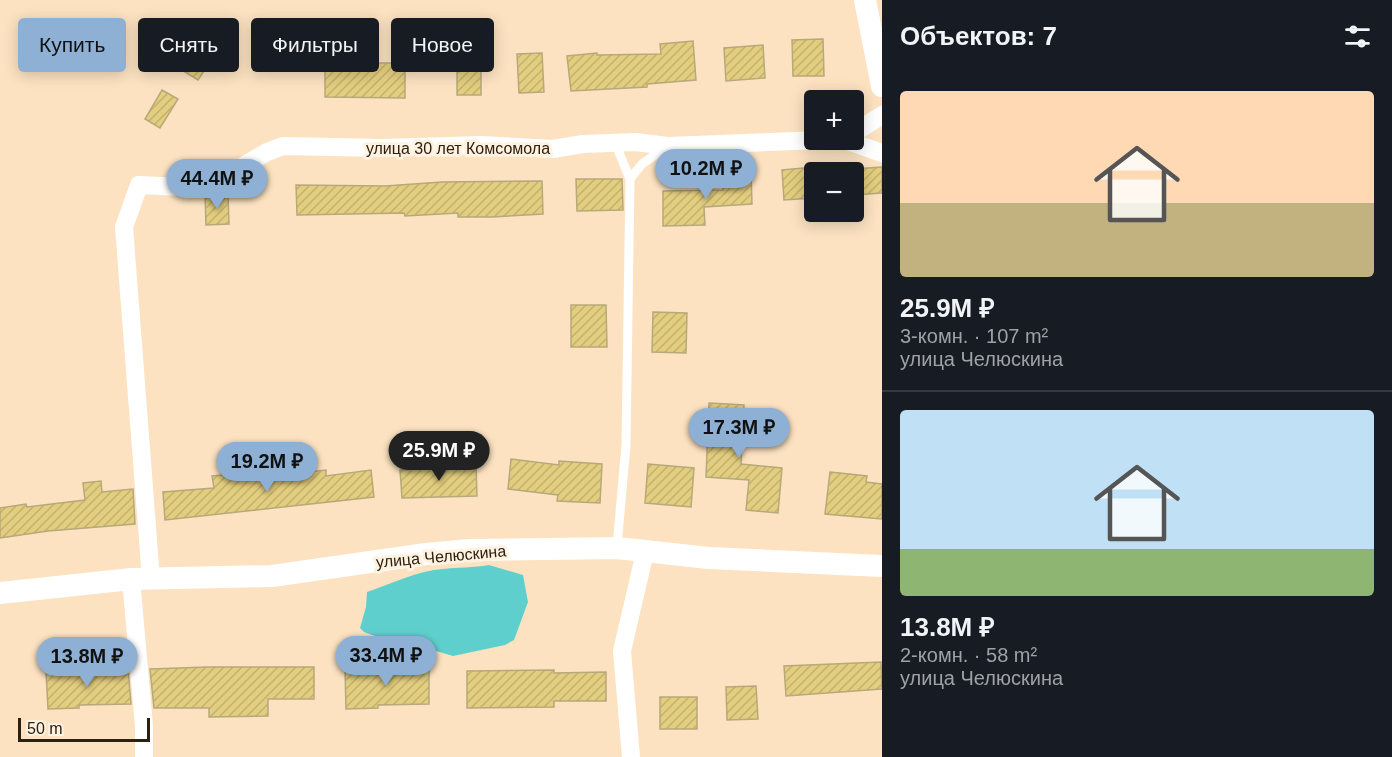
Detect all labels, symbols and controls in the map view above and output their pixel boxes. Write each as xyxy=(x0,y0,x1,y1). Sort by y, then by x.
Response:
chip: Купить xyxy=(18,18,126,72)
chip: Снять xyxy=(138,18,239,72)
chip: Фильтры xyxy=(251,18,379,72)
chip: Новое xyxy=(391,18,494,72)
icon: filters xyxy=(1341,20,1374,53)
text: Объектов: 7 xyxy=(900,21,1057,51)
map controls xyxy=(804,90,864,222)
button: + xyxy=(804,90,864,150)
icon: home xyxy=(1083,130,1191,238)
street label: улица 30 лет Комсомола xyxy=(366,140,550,157)
pin: 10.2M ₽ xyxy=(651,149,761,200)
text: 10.2M ₽ xyxy=(670,157,742,179)
pin: 44.4M ₽ xyxy=(162,159,272,210)
button: − xyxy=(804,162,864,222)
text: 44.4M ₽ xyxy=(181,167,253,189)
text: 25.9M ₽ xyxy=(900,293,995,323)
text: 3-комн. · 107 m² xyxy=(900,325,1048,347)
text: улица Челюскина xyxy=(900,348,1063,370)
pin: 17.3M ₽ xyxy=(684,408,794,459)
text: 17.3M ₽ xyxy=(703,416,775,438)
pin: 25.9M ₽ xyxy=(384,431,494,482)
text: 25.9M ₽ xyxy=(403,439,475,461)
pin: 19.2M ₽ xyxy=(212,442,322,493)
icon: home xyxy=(1083,449,1191,557)
text: 19.2M ₽ xyxy=(231,450,303,472)
street label: улица Челюскина xyxy=(375,542,507,571)
text: 13.8M ₽ xyxy=(900,612,995,642)
pin: 33.4M ₽ xyxy=(331,636,441,687)
pin: 13.8M ₽ xyxy=(32,637,142,688)
text: 33.4M ₽ xyxy=(350,644,422,666)
text: 2-комн. · 58 m² xyxy=(900,644,1037,666)
text: 13.8M ₽ xyxy=(51,645,123,667)
text: улица Челюскина xyxy=(900,667,1063,689)
scale bar xyxy=(18,715,150,742)
text: 50 m xyxy=(27,720,63,737)

